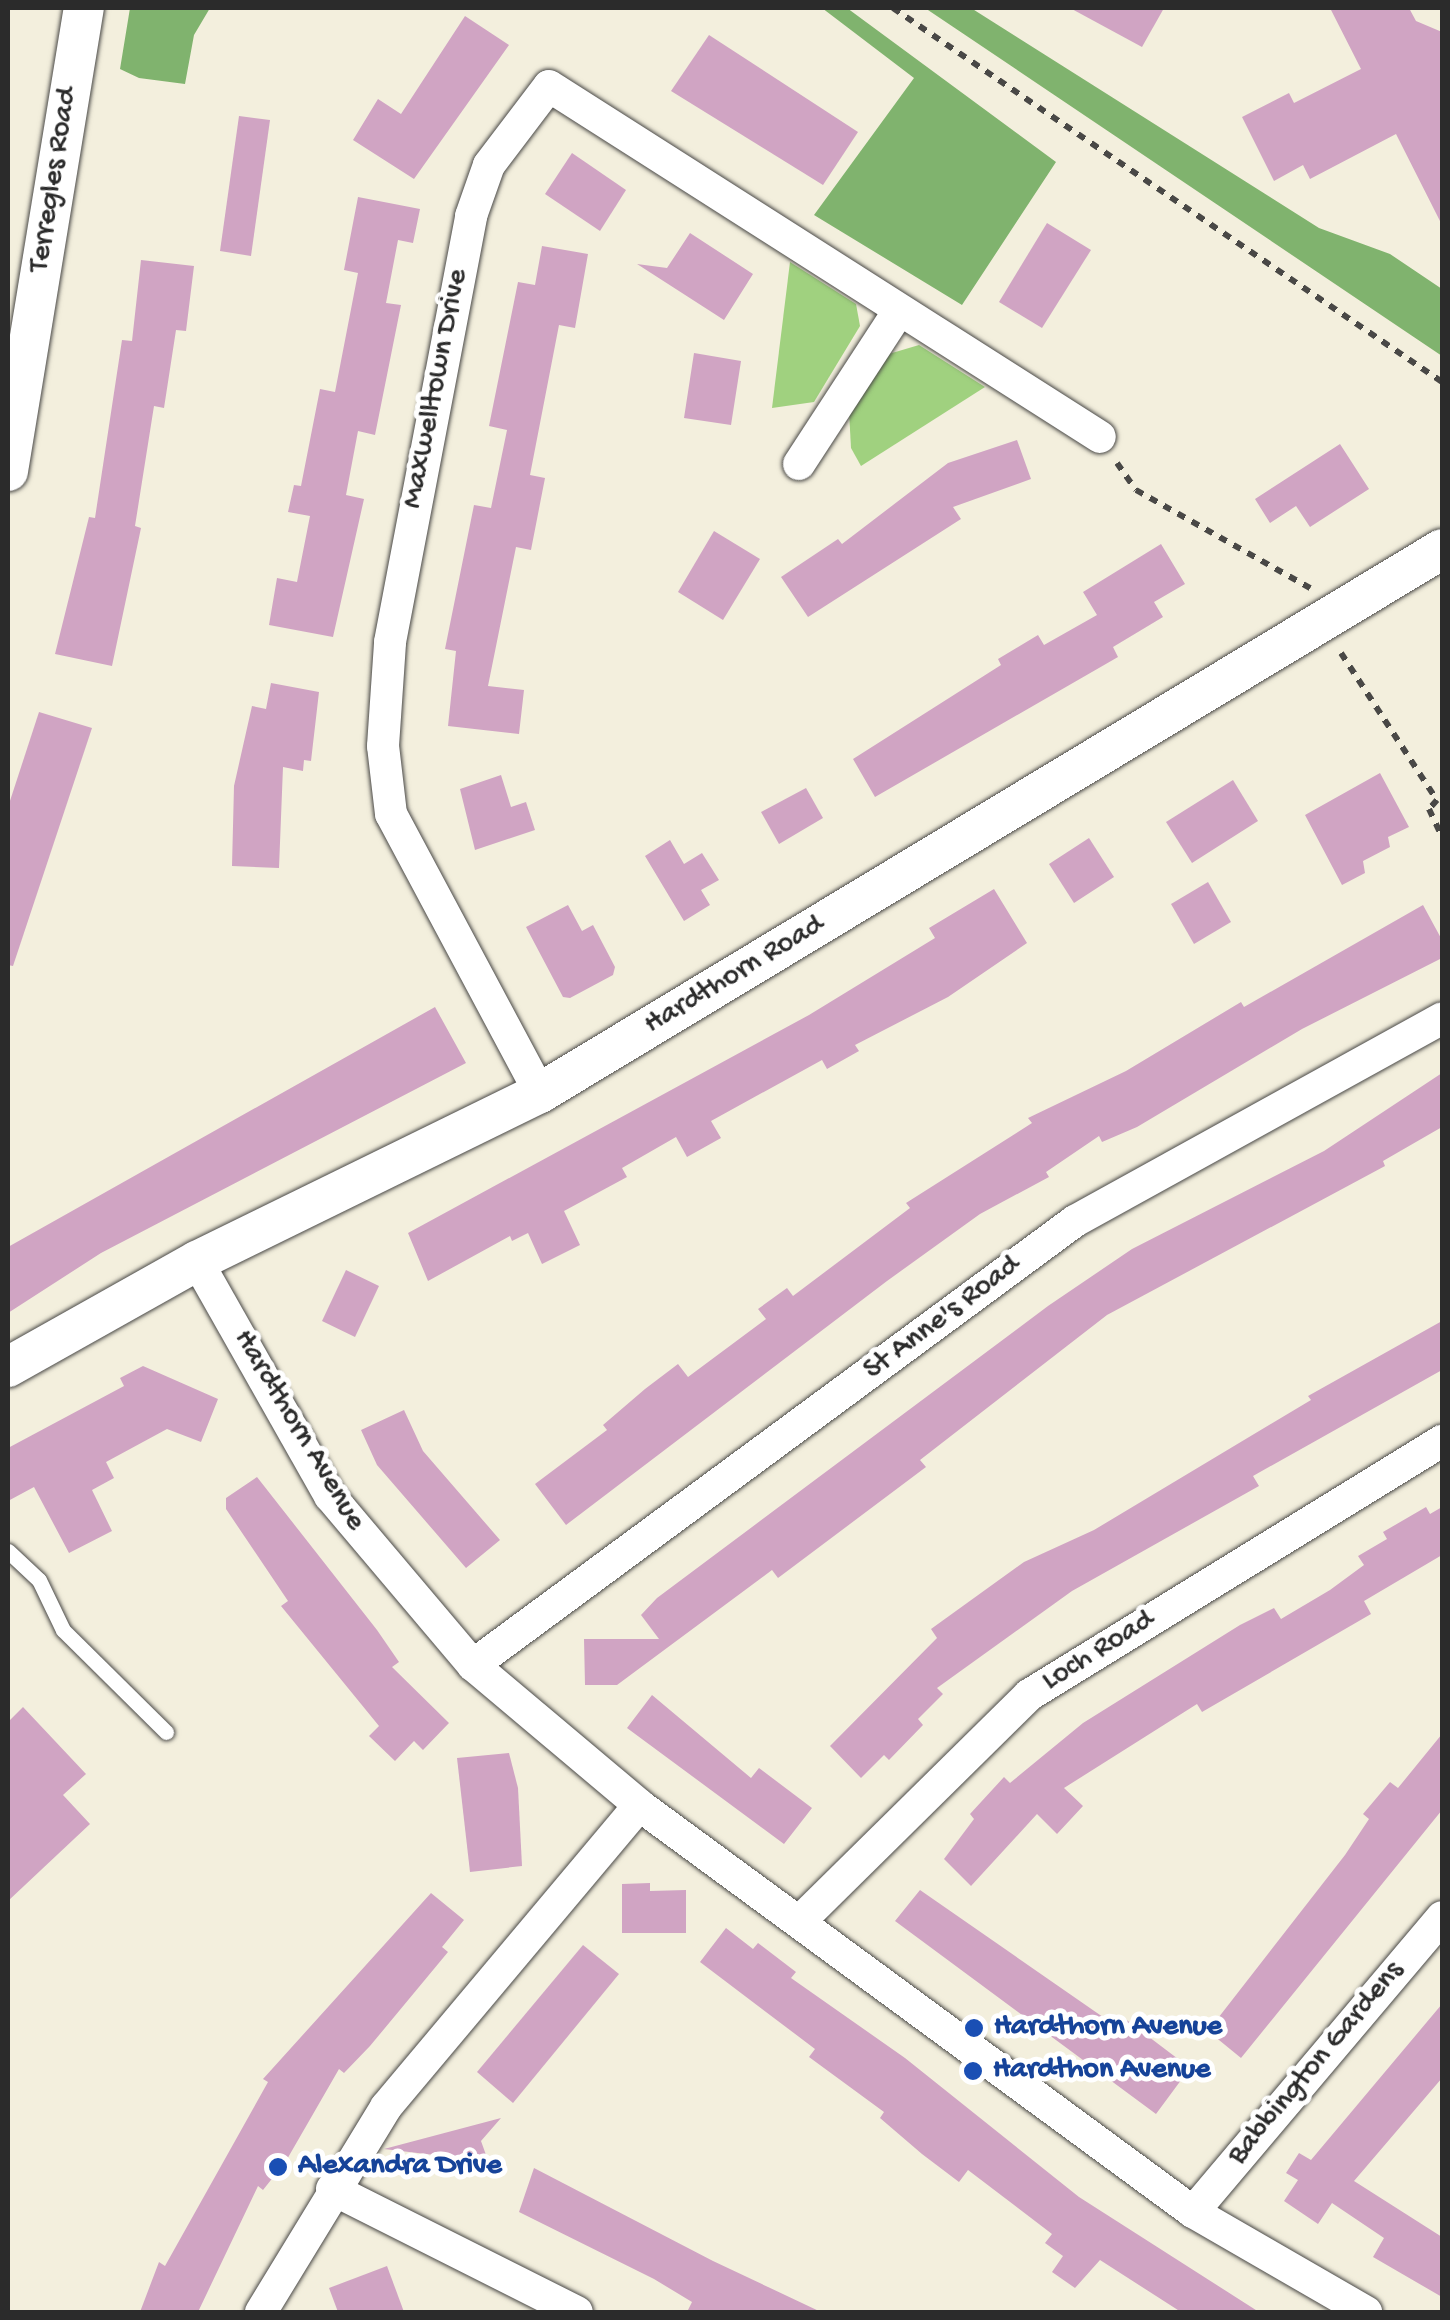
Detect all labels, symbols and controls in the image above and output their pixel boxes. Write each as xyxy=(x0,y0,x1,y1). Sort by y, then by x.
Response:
street label: Terregles Road xyxy=(23,85,87,275)
street label: Maxwelltown Drive xyxy=(396,266,478,512)
street label: Hardthorn Road xyxy=(639,908,831,1044)
street label: St Anne's Road xyxy=(858,1249,1028,1389)
street label: Hardthorn Avenue xyxy=(224,1324,372,1538)
street label: Loch Road xyxy=(1036,1603,1162,1701)
street label: Babbington Gardens xyxy=(1221,1955,1413,2173)
place label: Hardthorn Avenue xyxy=(994,2010,1222,2046)
marker: Hardthorn Avenue xyxy=(963,2017,985,2039)
place label: Hardthon Avenue xyxy=(993,2053,1210,2089)
marker: Hardthon Avenue xyxy=(962,2060,984,2082)
place label: Alexandra Drive xyxy=(298,2149,502,2185)
marker: Alexandra Drive xyxy=(267,2156,289,2178)

